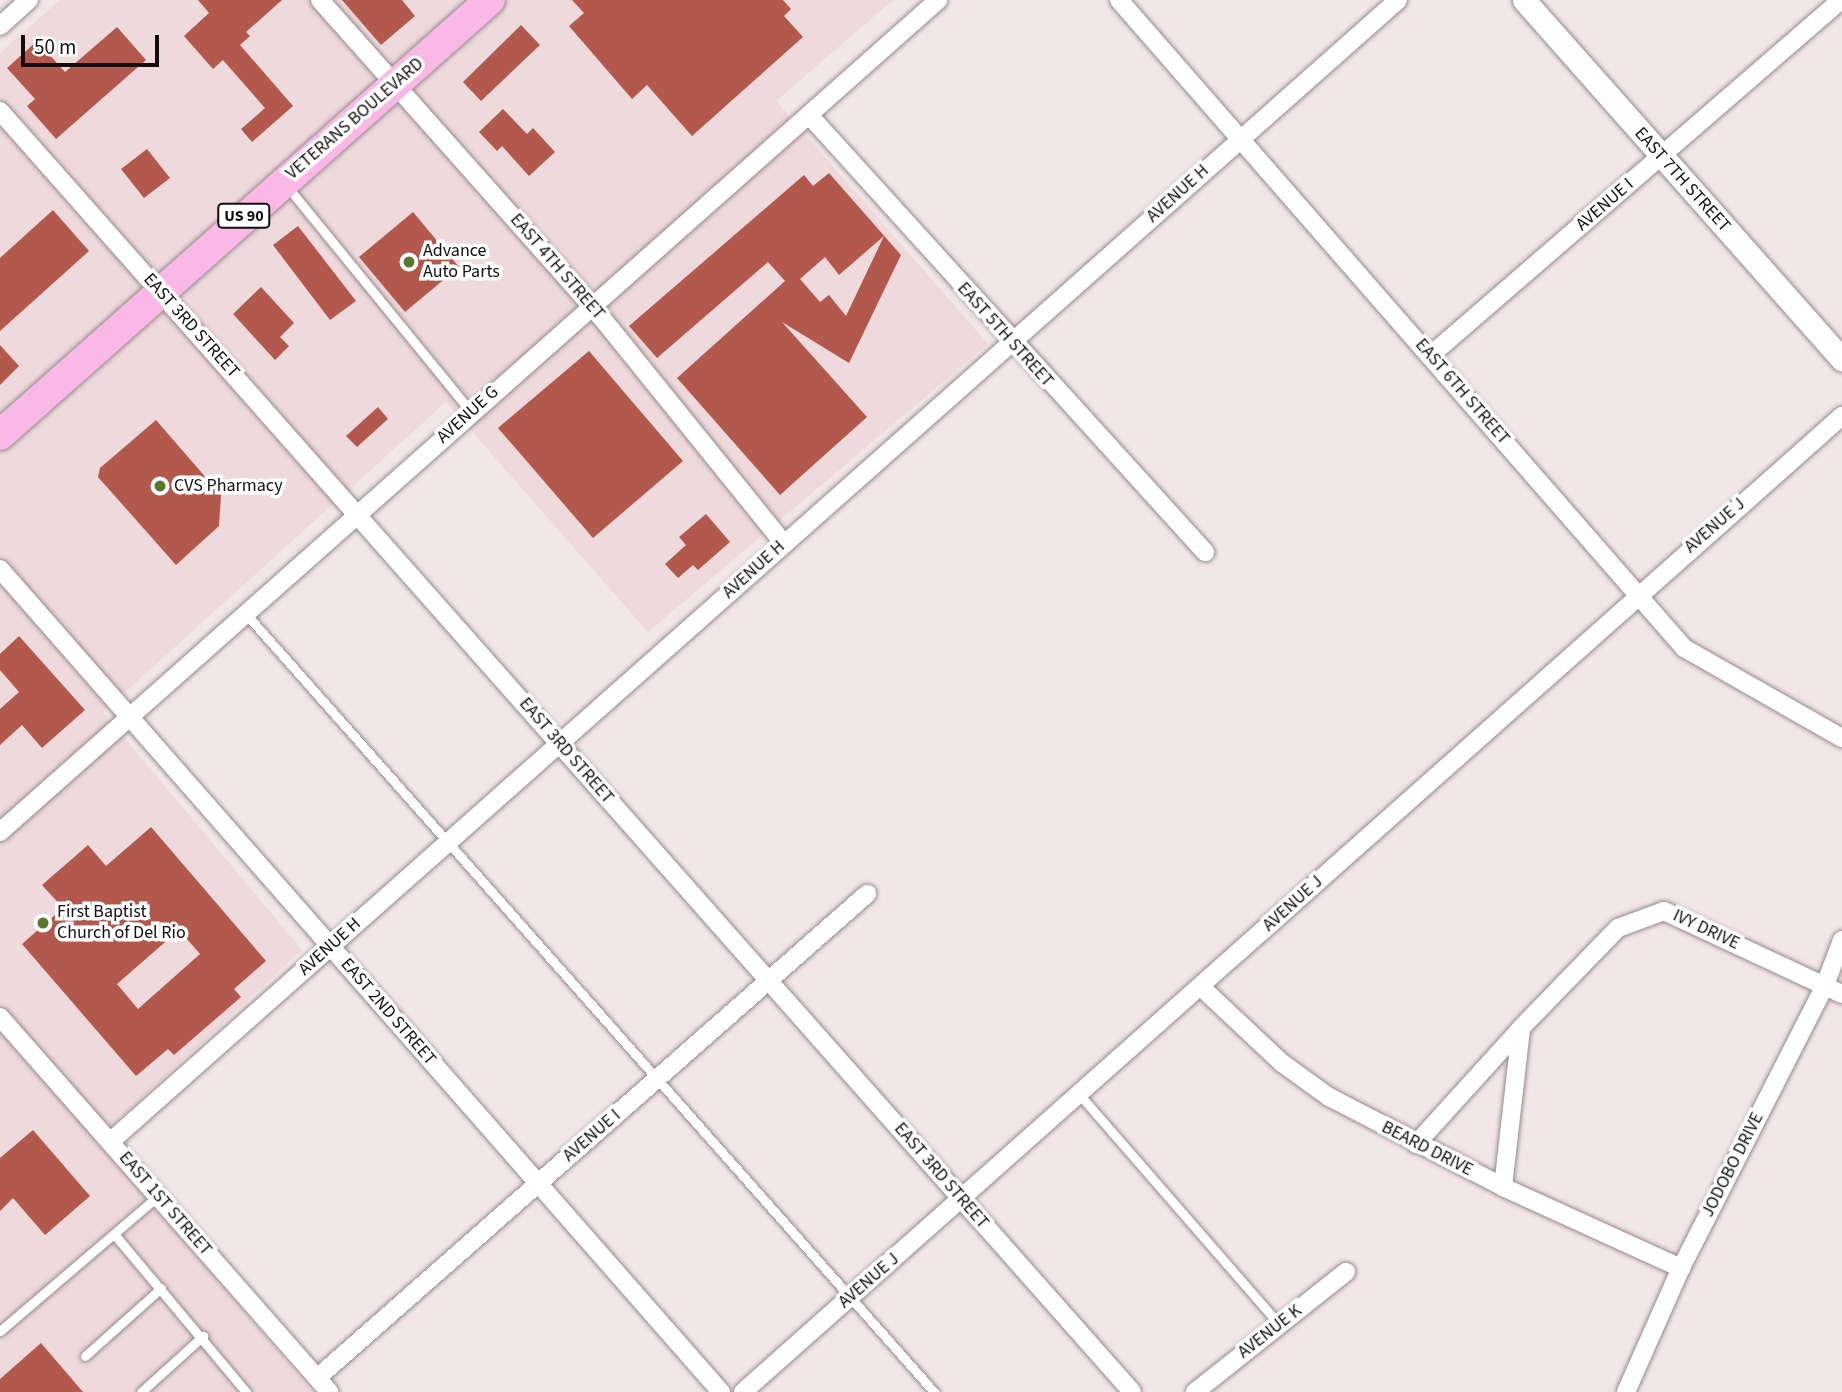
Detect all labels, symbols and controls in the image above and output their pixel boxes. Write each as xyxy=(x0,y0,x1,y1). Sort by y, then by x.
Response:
scale bar xyxy=(24,21,163,65)
text: 50 m xyxy=(34,32,76,62)
street label: VETERANS BOULEVARD xyxy=(282,53,428,185)
street label: EAST 7TH STREET xyxy=(1629,123,1735,237)
street label: AVENUE H xyxy=(1142,160,1214,228)
street label: AVENUE I xyxy=(1572,174,1638,236)
road number: US 90 xyxy=(216,204,272,229)
street label: EAST 4TH STREET xyxy=(505,210,609,324)
place label: Advance Auto Parts xyxy=(423,241,500,284)
marker: Advance Auto Parts xyxy=(401,254,417,270)
street label: EAST 3RD STREET xyxy=(138,269,244,383)
street label: EAST 5TH STREET xyxy=(952,278,1058,392)
street label: EAST 6TH STREET xyxy=(1410,335,1514,449)
street label: AVENUE G xyxy=(433,382,503,448)
place label: CVS Pharmacy xyxy=(174,475,283,497)
marker: CVS Pharmacy xyxy=(152,478,168,494)
street label: AVENUE J xyxy=(1680,494,1750,558)
street label: AVENUE H xyxy=(718,536,790,604)
street label: EAST 3RD STREET xyxy=(514,694,618,808)
street label: AVENUE J xyxy=(1259,871,1327,937)
place label: First Baptist Church of Del Rio xyxy=(57,902,186,944)
street label: IVY DRIVE xyxy=(1669,905,1743,955)
street label: AVENUE H xyxy=(294,913,366,981)
marker: First Baptist Church of Del Rio xyxy=(35,915,51,931)
street label: EAST 2ND STREET xyxy=(336,954,440,1070)
street label: AVENUE I xyxy=(559,1105,625,1167)
street label: JODOBO DRIVE xyxy=(1697,1109,1769,1221)
street label: BEARD DRIVE xyxy=(1378,1117,1476,1181)
street label: EAST 3RD STREET xyxy=(889,1119,993,1233)
street label: EAST 1ST STREET xyxy=(114,1147,216,1261)
street label: AVENUE J xyxy=(834,1249,904,1313)
street label: AVENUE K xyxy=(1234,1300,1306,1364)

